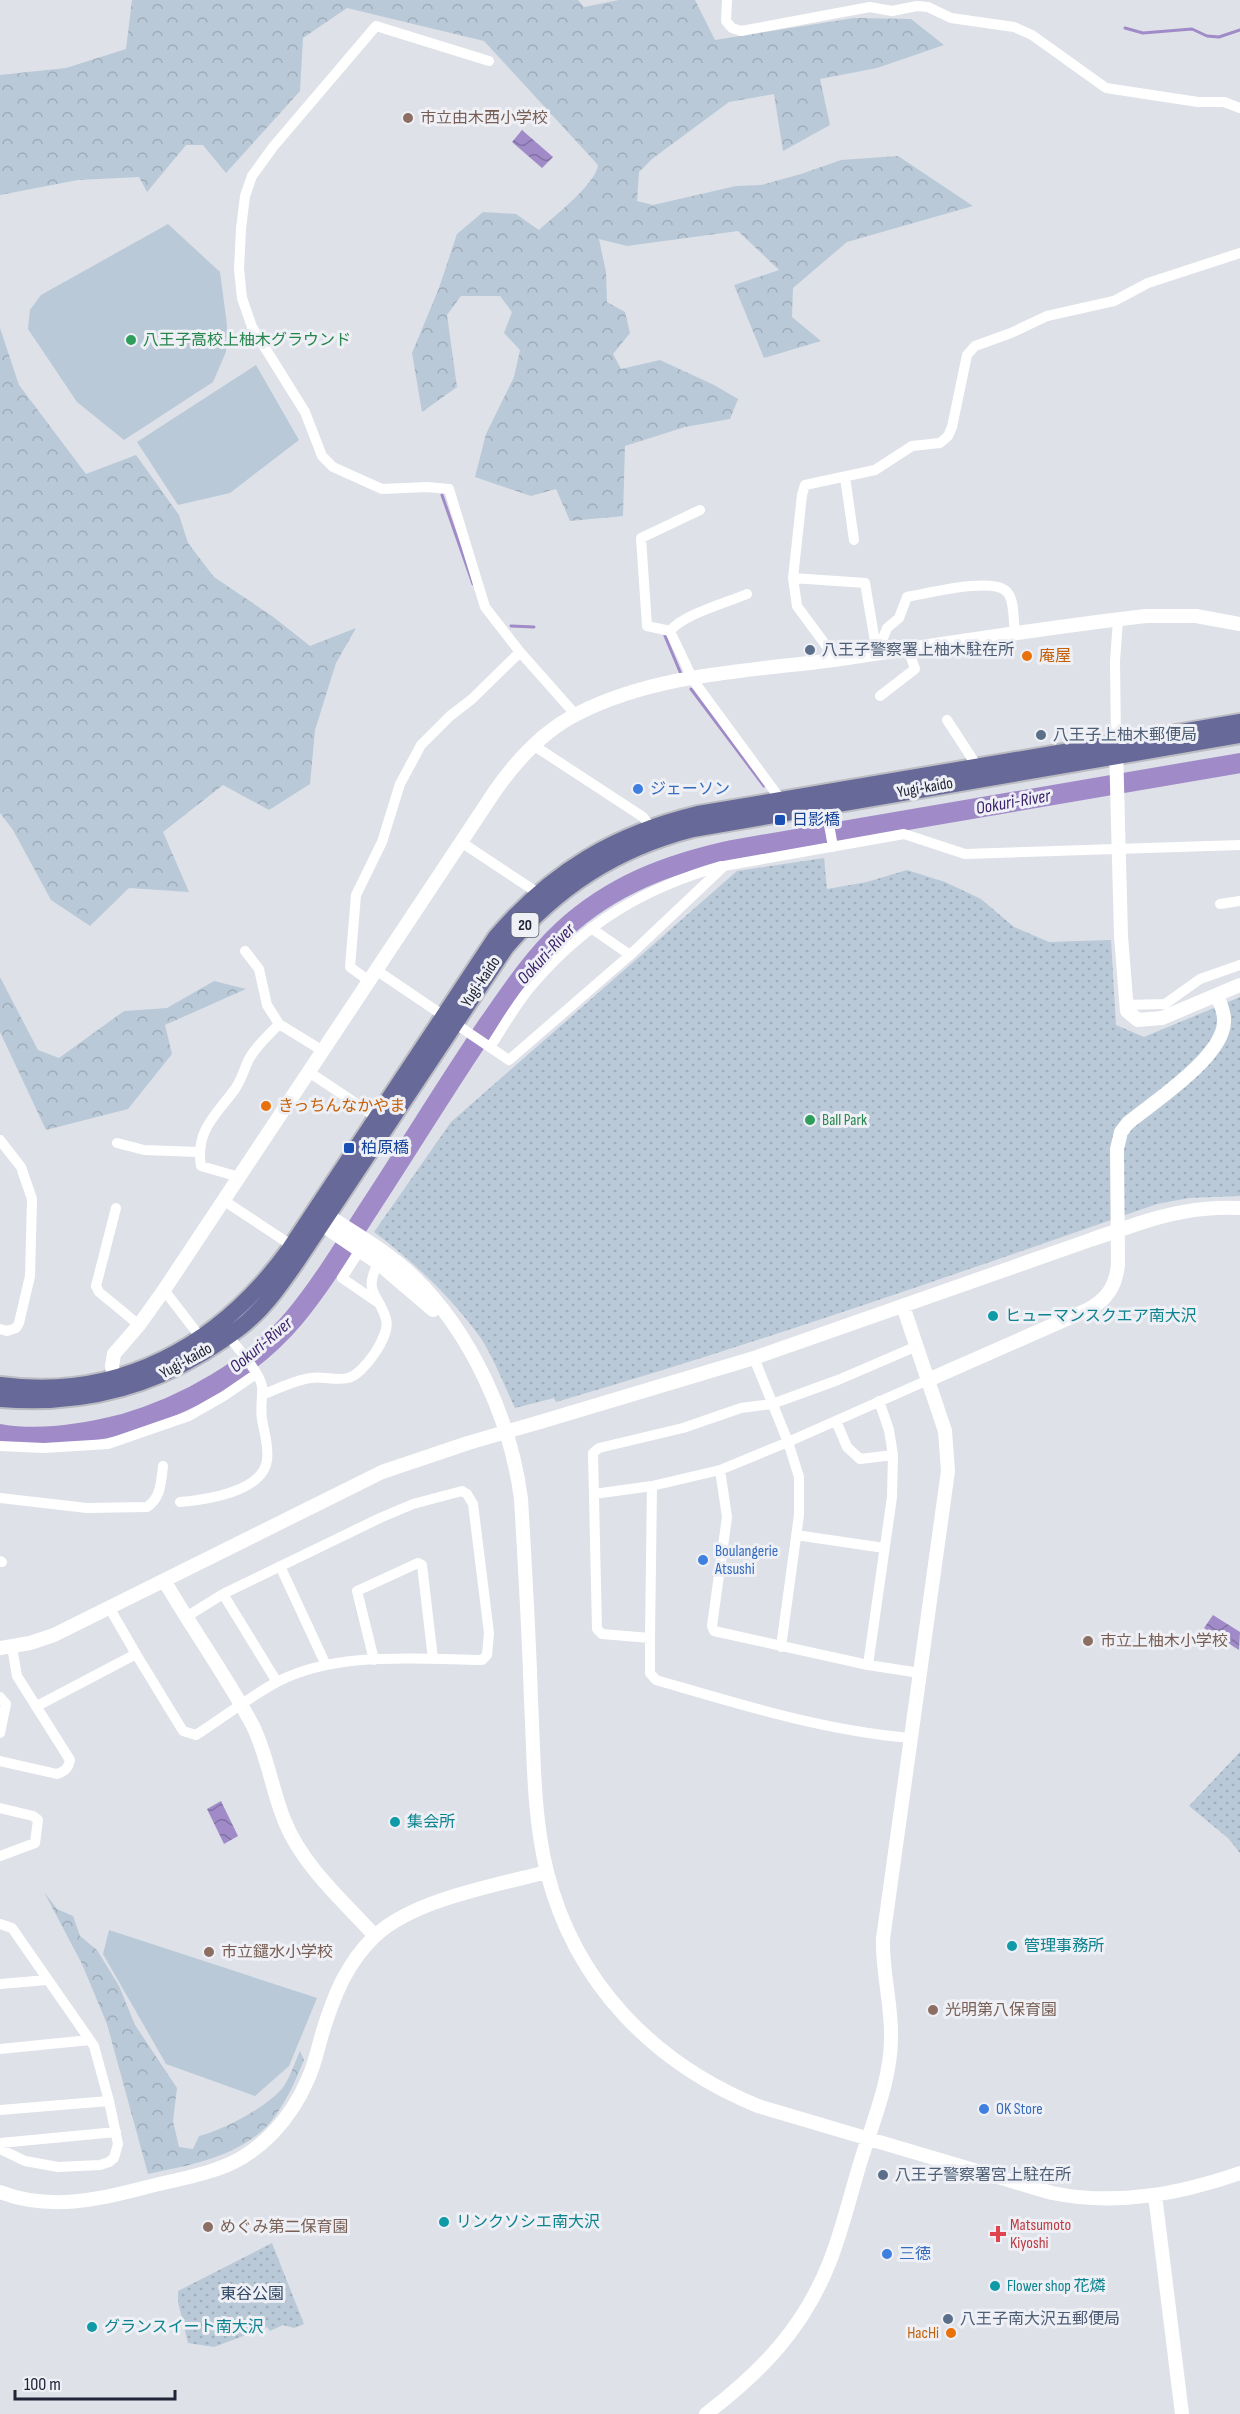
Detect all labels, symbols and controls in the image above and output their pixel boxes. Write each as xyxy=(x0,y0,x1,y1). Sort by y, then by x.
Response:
place label: 市立由木西小学校 xyxy=(420,109,548,128)
marker: 市立由木西小学校 xyxy=(401,111,415,125)
place label: 八王子高校上柚木グラウンド xyxy=(143,331,351,350)
marker: 八王子高校上柚木グラウンド xyxy=(124,333,138,347)
place label: 八王子警察署上柚木駐在所 xyxy=(822,641,1014,660)
marker: 八王子警察署上柚木駐在所 xyxy=(803,643,817,657)
place label: 庵屋 xyxy=(1039,647,1071,666)
marker: 庵屋 xyxy=(1020,649,1034,663)
place label: 八王子上柚木郵便局 xyxy=(1053,726,1197,745)
marker: 八王子上柚木郵便局 xyxy=(1034,728,1048,742)
street label: Yugi-kaido xyxy=(896,774,954,802)
place label: ジェーソン xyxy=(650,780,730,799)
marker: ジェーソン xyxy=(631,782,645,796)
water label: Ookuri-River xyxy=(974,785,1053,819)
place label: 日影橋 xyxy=(792,811,840,830)
marker: 日影橋 xyxy=(773,813,787,827)
road number: 20 xyxy=(512,913,538,937)
water label: Ookuri-River xyxy=(513,919,580,989)
street label: Yugi-kaido xyxy=(457,953,505,1011)
place label: きっちんなかやま xyxy=(278,1097,405,1116)
marker: きっちんなかやま xyxy=(259,1099,273,1113)
place label: Ball Park xyxy=(822,1111,867,1130)
marker: Ball Park xyxy=(803,1113,817,1127)
place label: 柏原橋 xyxy=(361,1139,409,1158)
marker: 柏原橋 xyxy=(342,1141,356,1155)
place label: ヒューマンスクエア南大沢 xyxy=(1005,1307,1197,1326)
marker: ヒューマンスクエア南大沢 xyxy=(986,1309,1000,1323)
water label: Ookuri-River xyxy=(226,1312,297,1377)
street label: Yugi-kaido xyxy=(157,1339,215,1383)
place label: Boulangerie Atsushi xyxy=(714,1542,778,1579)
marker: Boulangerie Atsushi xyxy=(696,1553,710,1567)
place label: 市立上柚木小学校 xyxy=(1100,1632,1228,1651)
marker: 市立上柚木小学校 xyxy=(1081,1634,1095,1648)
place label: 集会所 xyxy=(407,1813,455,1832)
marker: 集会所 xyxy=(388,1815,402,1829)
place label: 管理事務所 xyxy=(1024,1937,1104,1956)
marker: 管理事務所 xyxy=(1005,1939,1019,1953)
place label: 市立鑓水小学校 xyxy=(221,1943,333,1962)
marker: 市立鑓水小学校 xyxy=(202,1945,216,1959)
place label: 光明第八保育園 xyxy=(945,2001,1057,2020)
marker: 光明第八保育園 xyxy=(926,2003,940,2017)
place label: OK Store xyxy=(996,2100,1043,2119)
marker: OK Store xyxy=(977,2102,991,2116)
place label: 八王子警察署宮上駐在所 xyxy=(895,2166,1071,2185)
marker: 八王子警察署宮上駐在所 xyxy=(876,2168,890,2182)
place label: リンクソシエ南大沢 xyxy=(456,2213,600,2232)
marker: リンクソシエ南大沢 xyxy=(437,2215,451,2229)
place label: Matsumoto Kiyoshi xyxy=(1010,2216,1071,2253)
place label: めぐみ第二保育園 xyxy=(220,2218,348,2237)
marker: めぐみ第二保育園 xyxy=(201,2220,215,2234)
marker: Matsumoto Kiyoshi xyxy=(991,2227,1005,2241)
place label: 三徳 xyxy=(899,2245,931,2264)
marker: 三徳 xyxy=(880,2247,894,2261)
place label: Flower shop 花燐 xyxy=(1007,2277,1106,2296)
marker: Flower shop 花燐 xyxy=(988,2279,1002,2293)
park label: 東谷公園 xyxy=(220,2285,284,2304)
place label: 八王子南大沢五郵便局 xyxy=(960,2310,1120,2329)
marker: 八王子南大沢五郵便局 xyxy=(941,2312,955,2326)
place label: グランスイート南大沢 xyxy=(104,2318,264,2337)
marker: グランスイート南大沢 xyxy=(85,2320,99,2334)
place label: HacHi xyxy=(907,2324,939,2343)
marker: HacHi xyxy=(944,2326,958,2340)
scale bar xyxy=(15,2363,176,2401)
text: 100 m xyxy=(24,2374,61,2395)

